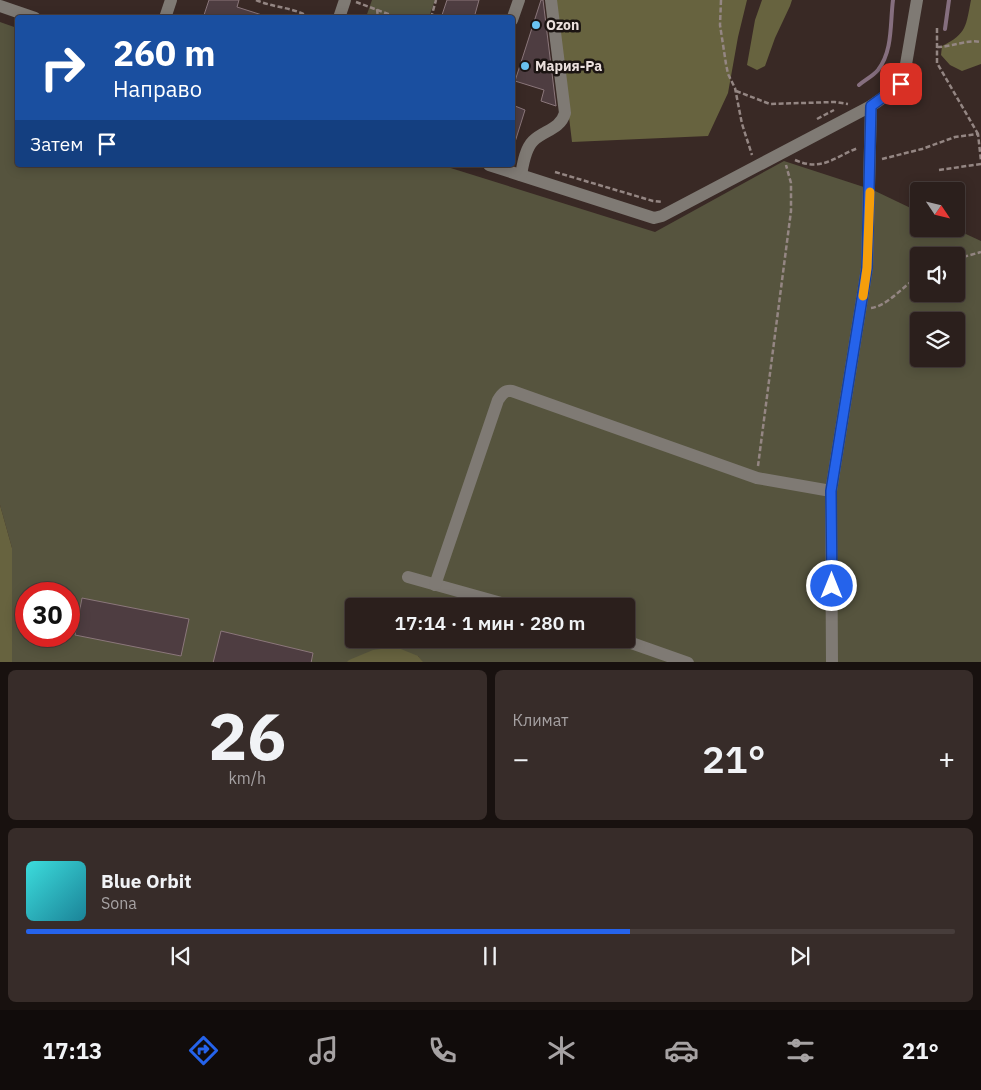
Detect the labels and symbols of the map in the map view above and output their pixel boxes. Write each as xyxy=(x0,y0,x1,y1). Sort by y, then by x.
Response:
place label: Ozon xyxy=(546,16,579,34)
marker: Ozon xyxy=(530,19,542,31)
place label: Мария-Ра xyxy=(535,57,602,75)
marker: Мария-Ра xyxy=(519,60,531,72)
pin xyxy=(880,63,922,105)
north arrow xyxy=(910,182,965,238)
position arrow xyxy=(805,559,857,611)
speed limit sign: 30 xyxy=(15,582,80,647)

